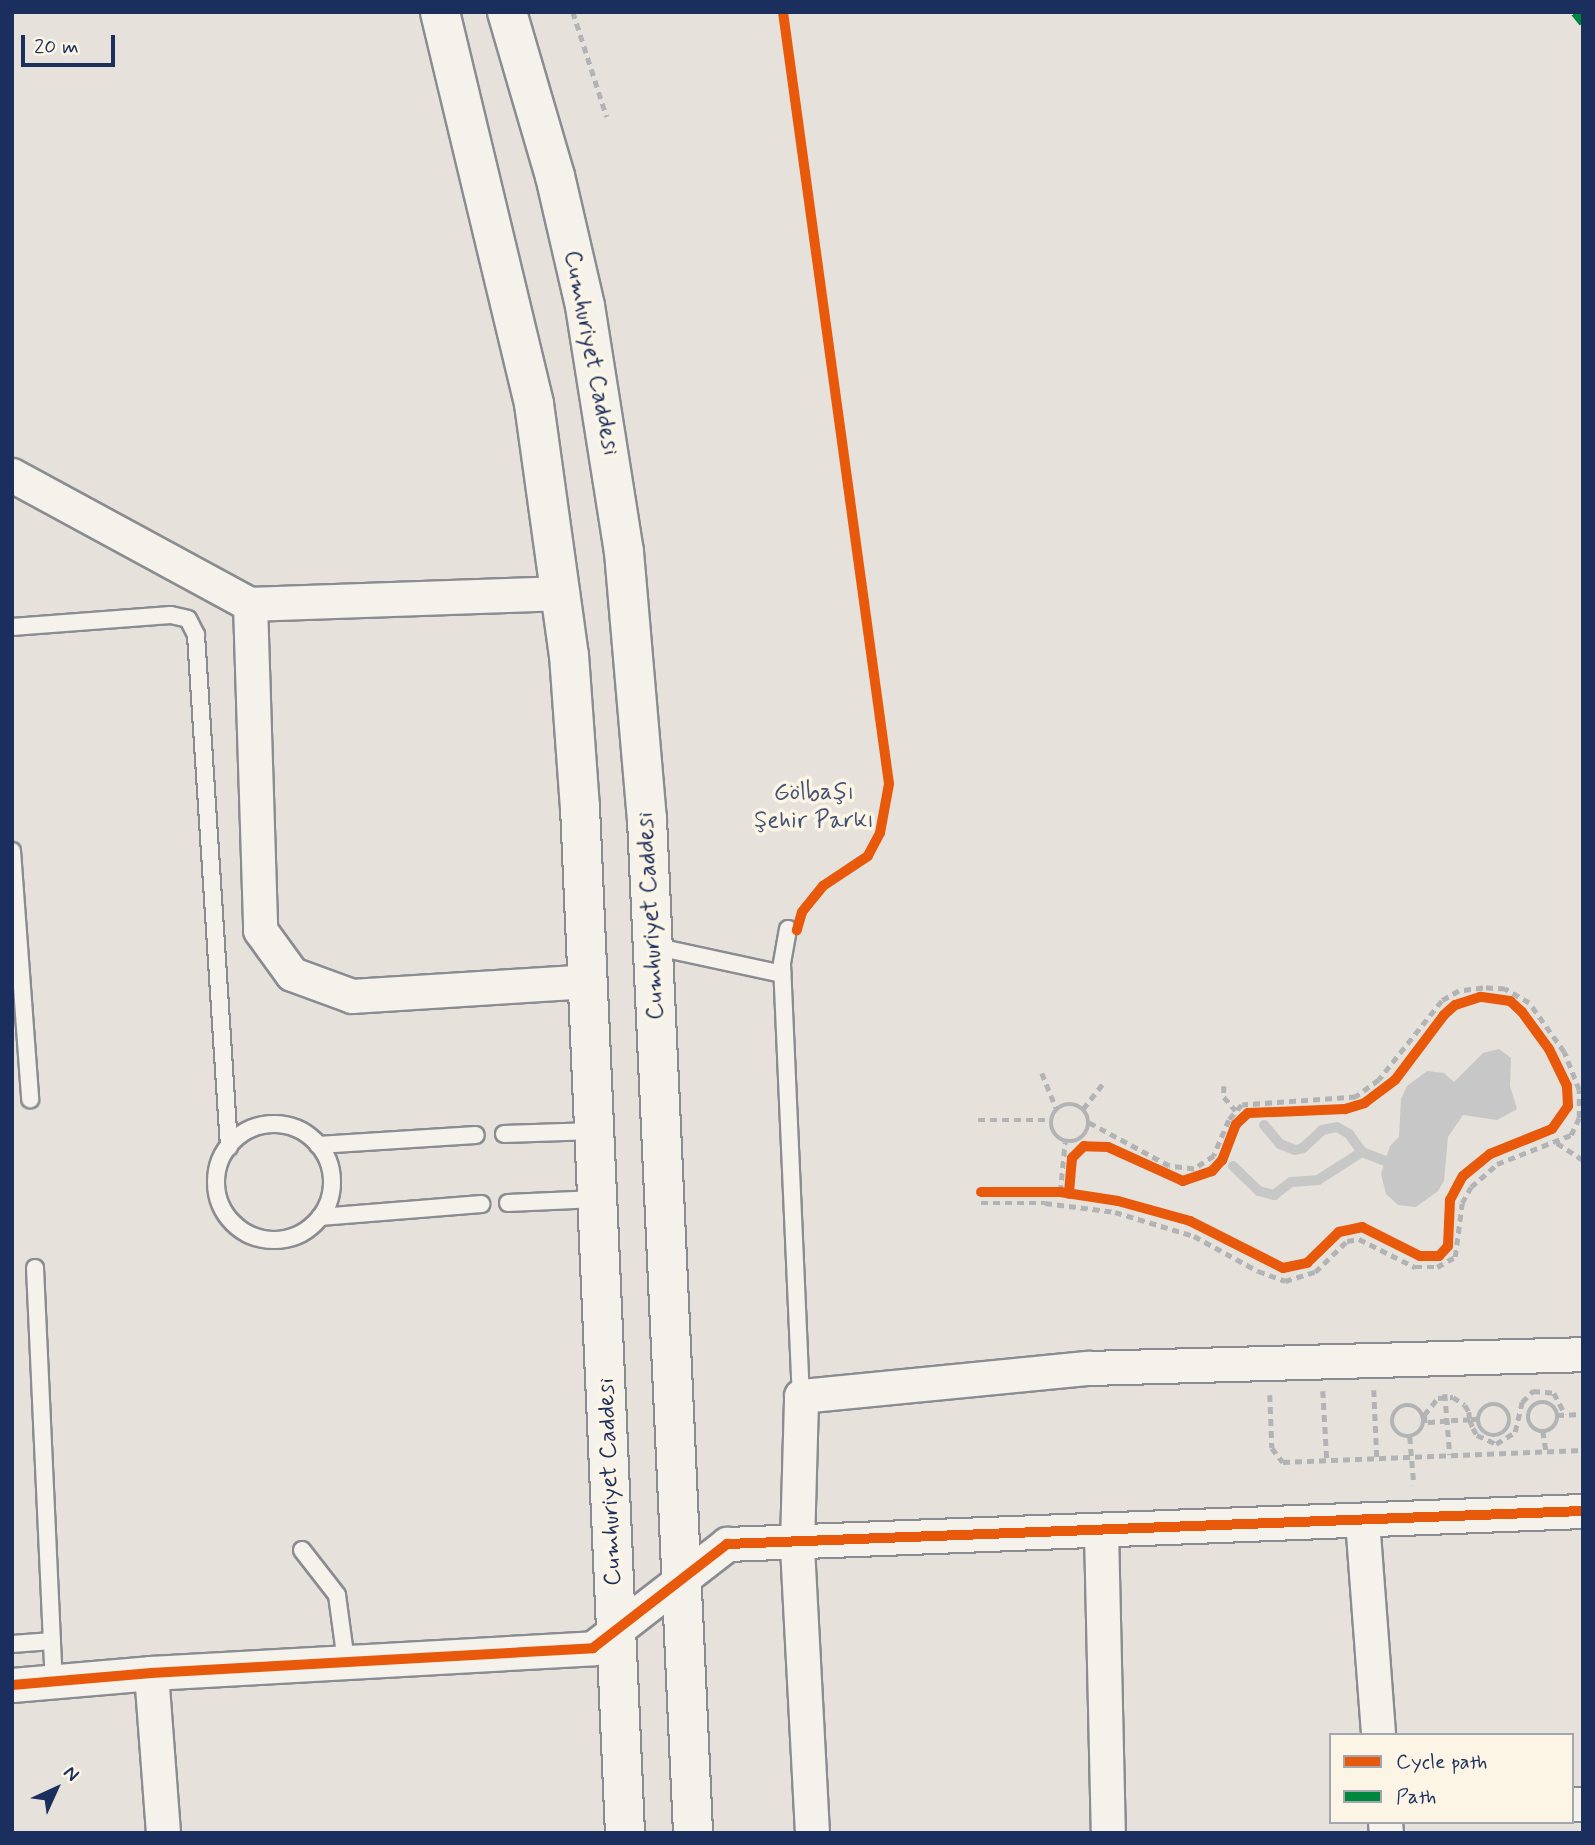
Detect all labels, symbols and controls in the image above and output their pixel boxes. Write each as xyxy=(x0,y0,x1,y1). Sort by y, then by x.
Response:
scale bar xyxy=(24,21,119,65)
text: 20 m xyxy=(34,33,79,61)
street label: Cumhuriyet Caddesi xyxy=(557,248,625,458)
park label: Gölbaşı Şehir Parkı xyxy=(757,779,871,835)
street label: Cumhuriyet Caddesi xyxy=(631,811,671,1021)
street label: Cumhuriyet Caddesi xyxy=(592,1377,628,1587)
legend xyxy=(1329,1733,1574,1824)
text: Cycle path xyxy=(1396,1748,1487,1776)
north arrow xyxy=(21,1754,91,1824)
text: N xyxy=(58,1760,85,1787)
text: Path xyxy=(1396,1783,1436,1811)

